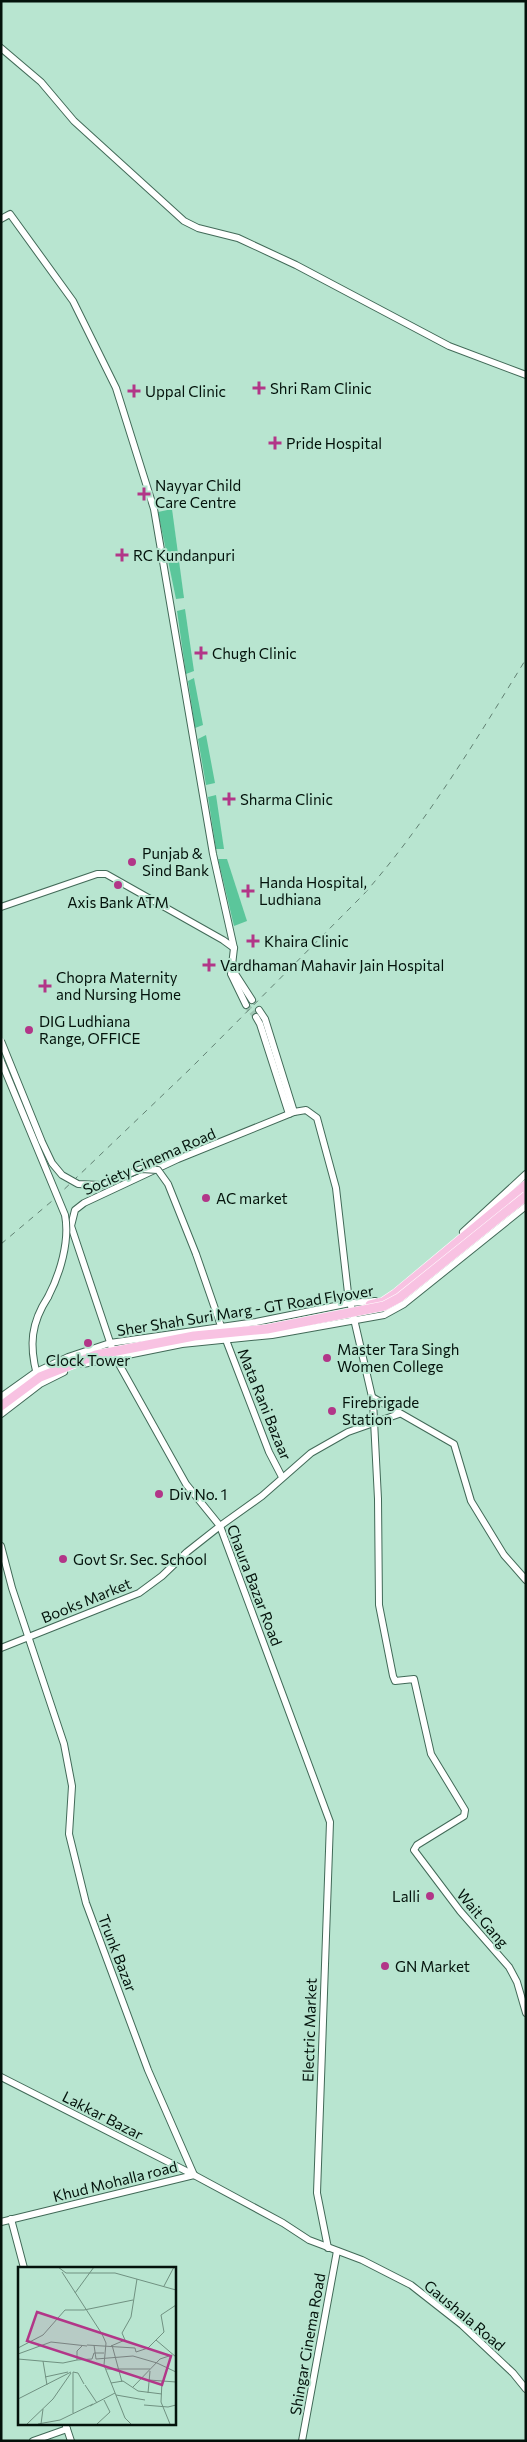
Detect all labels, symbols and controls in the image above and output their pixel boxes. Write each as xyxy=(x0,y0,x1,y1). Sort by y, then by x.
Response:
place label: Shri Ram Clinic xyxy=(270,379,372,397)
marker: Shri Ram Clinic xyxy=(252,381,266,395)
place label: Uppal Clinic xyxy=(145,382,226,400)
marker: Uppal Clinic xyxy=(127,384,141,398)
place label: Pride Hospital xyxy=(286,434,382,452)
marker: Pride Hospital xyxy=(268,436,282,450)
place label: Nayyar Child Care Centre xyxy=(155,476,241,511)
marker: Nayyar Child Care Centre xyxy=(137,487,151,501)
place label: RC Kundanpuri xyxy=(133,546,235,564)
marker: RC Kundanpuri xyxy=(115,548,129,562)
place label: Chugh Clinic xyxy=(212,644,297,662)
marker: Chugh Clinic xyxy=(194,646,208,660)
place label: Sharma Clinic xyxy=(240,790,333,808)
marker: Sharma Clinic xyxy=(222,792,236,806)
place label: Punjab & Sind Bank xyxy=(142,844,209,879)
marker: Punjab & Sind Bank xyxy=(126,856,138,868)
place label: Handa Hospital, Ludhiana xyxy=(259,873,367,908)
marker: Axis Bank ATM xyxy=(112,879,124,891)
marker: Handa Hospital, Ludhiana xyxy=(241,884,255,898)
place label: Axis Bank ATM xyxy=(67,893,169,911)
place label: Khaira Clinic xyxy=(264,932,349,950)
marker: Khaira Clinic xyxy=(246,934,260,948)
place label: Vardhaman Mahavir Jain Hospital xyxy=(220,956,444,974)
marker: Vardhaman Mahavir Jain Hospital xyxy=(202,958,216,972)
place label: Chopra Maternity and Nursing Home xyxy=(56,968,181,1003)
marker: Chopra Maternity and Nursing Home xyxy=(38,979,52,993)
place label: DIG Ludhiana Range, OFFICE xyxy=(39,1012,140,1047)
marker: DIG Ludhiana Range, OFFICE xyxy=(23,1024,35,1036)
street label: Society Cinema Road xyxy=(80,1124,218,1198)
place label: AC market xyxy=(216,1189,288,1207)
marker: AC market xyxy=(200,1192,212,1204)
street label: Sher Shah Suri Marg - GT Road Flyover xyxy=(115,1281,375,1339)
marker: Clock Tower xyxy=(82,1337,94,1349)
place label: Master Tara Singh Women College xyxy=(337,1340,459,1375)
street label: Mata Rani Bazaar xyxy=(234,1346,296,1462)
place label: Clock Tower xyxy=(46,1351,130,1369)
marker: Master Tara Singh Women College xyxy=(321,1352,333,1364)
place label: Firebrigade Station xyxy=(342,1393,419,1428)
marker: Firebrigade Station xyxy=(326,1405,338,1417)
place label: Div No. 1 xyxy=(169,1485,227,1503)
marker: Div No. 1 xyxy=(153,1488,165,1500)
street label: Chaura Bazar Road xyxy=(224,1522,286,1648)
place label: Govt Sr. Sec. School xyxy=(73,1550,207,1568)
marker: Govt Sr. Sec. School xyxy=(57,1553,69,1565)
street label: Books Market xyxy=(38,1574,134,1626)
street label: Wait Gang xyxy=(453,1885,513,1951)
place label: Lalli xyxy=(392,1887,420,1905)
marker: Lalli xyxy=(424,1890,436,1902)
street label: Trunk Bazar xyxy=(95,1912,141,1994)
place label: GN Market xyxy=(395,1957,470,1975)
marker: GN Market xyxy=(379,1960,391,1972)
street label: Electric Market xyxy=(298,1978,320,2082)
street label: Lakkar Bazar xyxy=(60,2087,146,2143)
street label: Khud Mohalla road xyxy=(51,2157,179,2205)
inset map xyxy=(18,2267,175,2424)
street label: Shingar Cinema Road xyxy=(286,2272,328,2416)
street label: Gaushala Road xyxy=(421,2276,509,2354)

